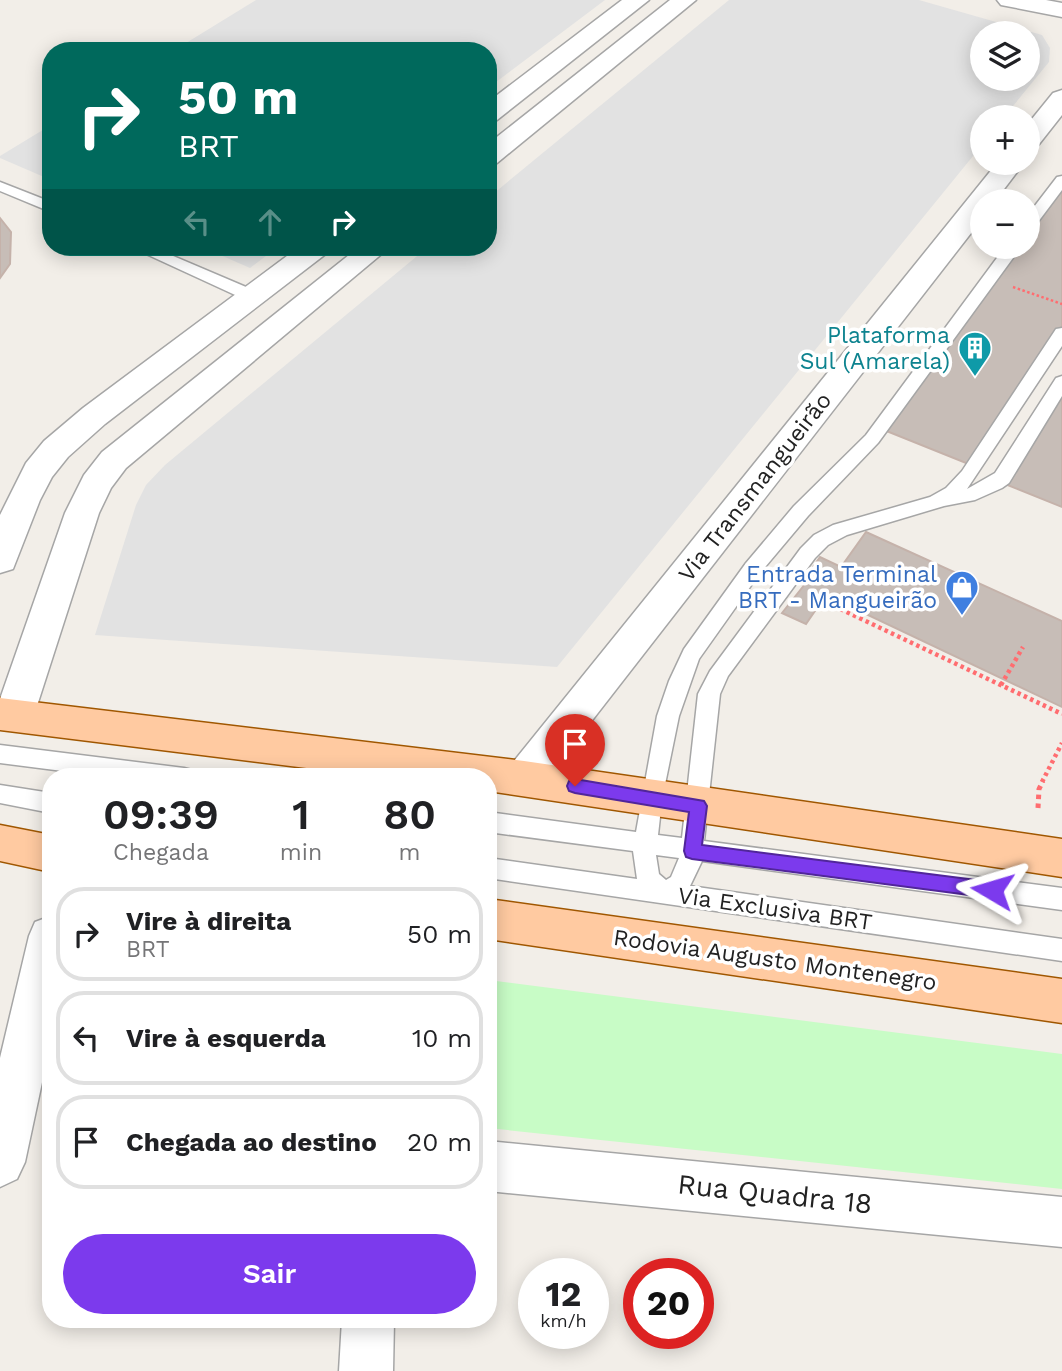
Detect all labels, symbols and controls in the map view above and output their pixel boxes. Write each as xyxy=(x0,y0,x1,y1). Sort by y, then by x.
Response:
map controls xyxy=(970,21,1040,259)
button: layers xyxy=(970,21,1040,91)
text: 50 m xyxy=(178,68,298,126)
icon: right xyxy=(63,70,154,161)
button: + xyxy=(970,105,1040,175)
text: BRT xyxy=(178,127,239,165)
button: − xyxy=(970,189,1040,259)
icon: left xyxy=(178,203,216,241)
icon: ahead xyxy=(251,203,289,241)
icon: right xyxy=(324,203,362,241)
place label: Plataforma Sul (Amarela) xyxy=(800,322,950,375)
building icon: Plataforma Sul (Amarela) xyxy=(956,329,994,378)
street label: Via Transmangueirão xyxy=(673,387,837,587)
place label: Entrada Terminal BRT - Mangueirão xyxy=(738,561,937,614)
shop icon: Entrada Terminal BRT - Mangueirão xyxy=(943,568,981,617)
pin xyxy=(545,714,605,786)
icon: arrive xyxy=(556,725,594,763)
text: 09:39 xyxy=(103,790,219,839)
text: 1 xyxy=(292,790,310,839)
text: 80 xyxy=(383,790,436,839)
text: Chegada xyxy=(113,839,209,866)
text: min xyxy=(280,839,322,866)
text: m xyxy=(399,839,421,866)
position arrow xyxy=(955,853,1029,927)
street label: Via Exclusiva BRT xyxy=(676,882,874,936)
text: Vire à direita xyxy=(126,906,291,936)
icon: right xyxy=(67,915,105,953)
text: 50 m xyxy=(407,919,472,949)
street label: Rodovia Augusto Montenegro xyxy=(612,924,938,996)
text: BRT xyxy=(126,936,170,963)
icon: left xyxy=(67,1019,105,1057)
text: Vire à esquerda xyxy=(126,1023,326,1053)
text: 10 m xyxy=(412,1023,472,1053)
icon: arrive xyxy=(67,1123,105,1161)
text: Chegada ao destino xyxy=(126,1127,377,1157)
text: 20 m xyxy=(407,1127,472,1157)
street label: Rua Quadra 18 xyxy=(676,1167,874,1221)
button: Sair xyxy=(63,1234,476,1314)
speed limit sign: 20 xyxy=(623,1258,714,1349)
text: 12 xyxy=(546,1273,581,1315)
text: km/h xyxy=(540,1310,587,1331)

